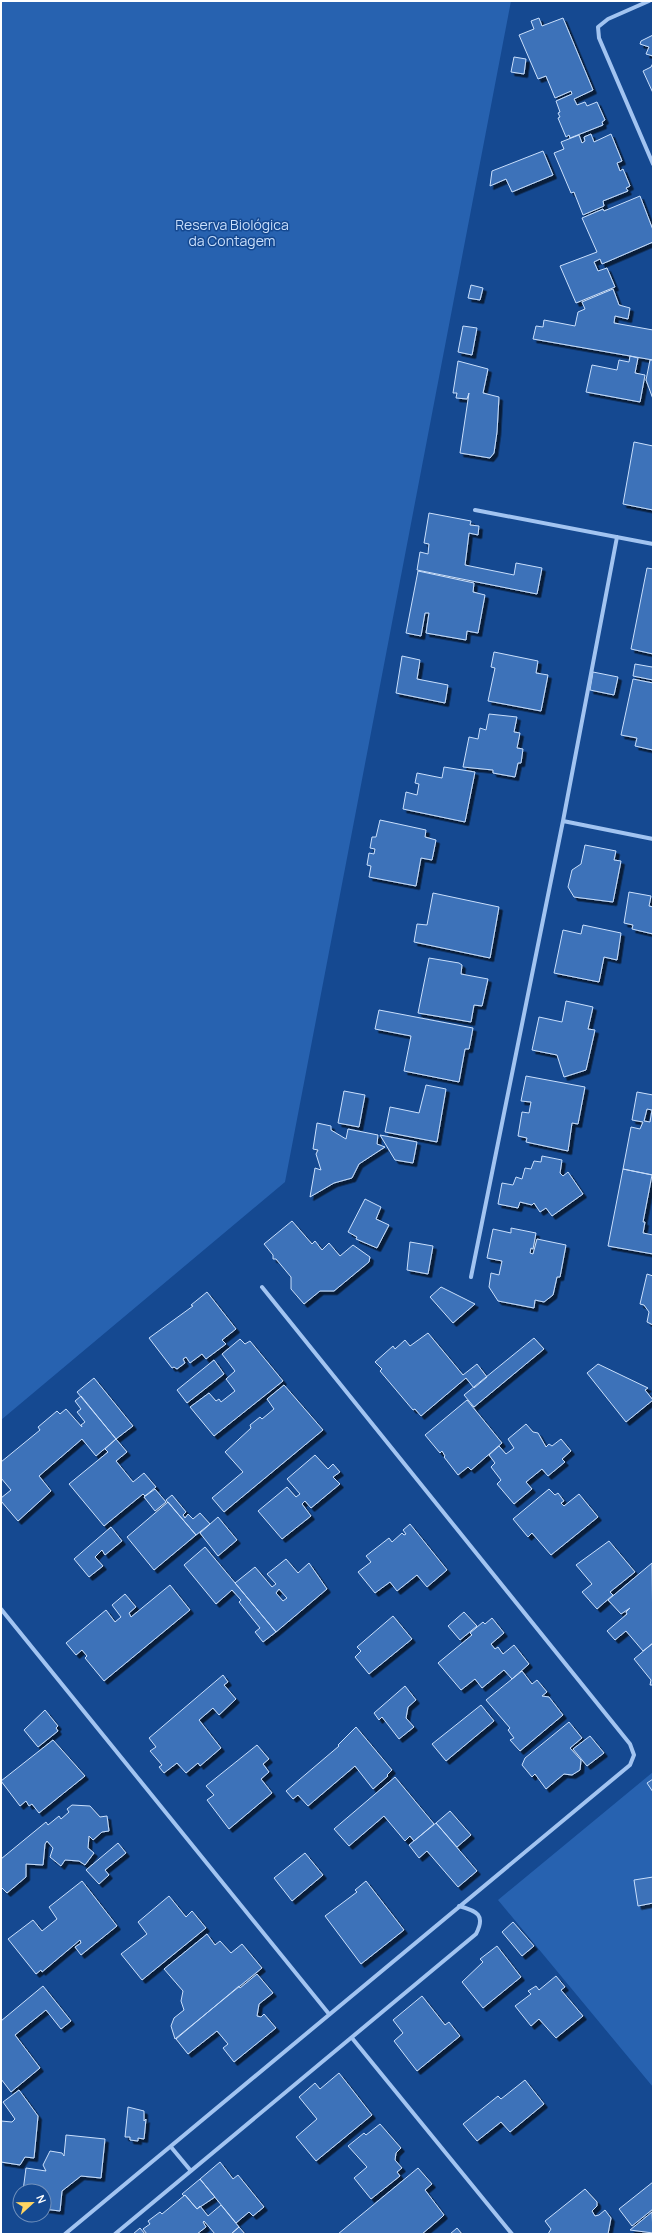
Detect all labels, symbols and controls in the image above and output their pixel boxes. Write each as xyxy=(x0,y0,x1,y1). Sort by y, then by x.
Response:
park label: Reserva Biológica da Contagem xyxy=(175,215,289,250)
north arrow xyxy=(12,2183,52,2223)
text: N xyxy=(33,2193,50,2206)

